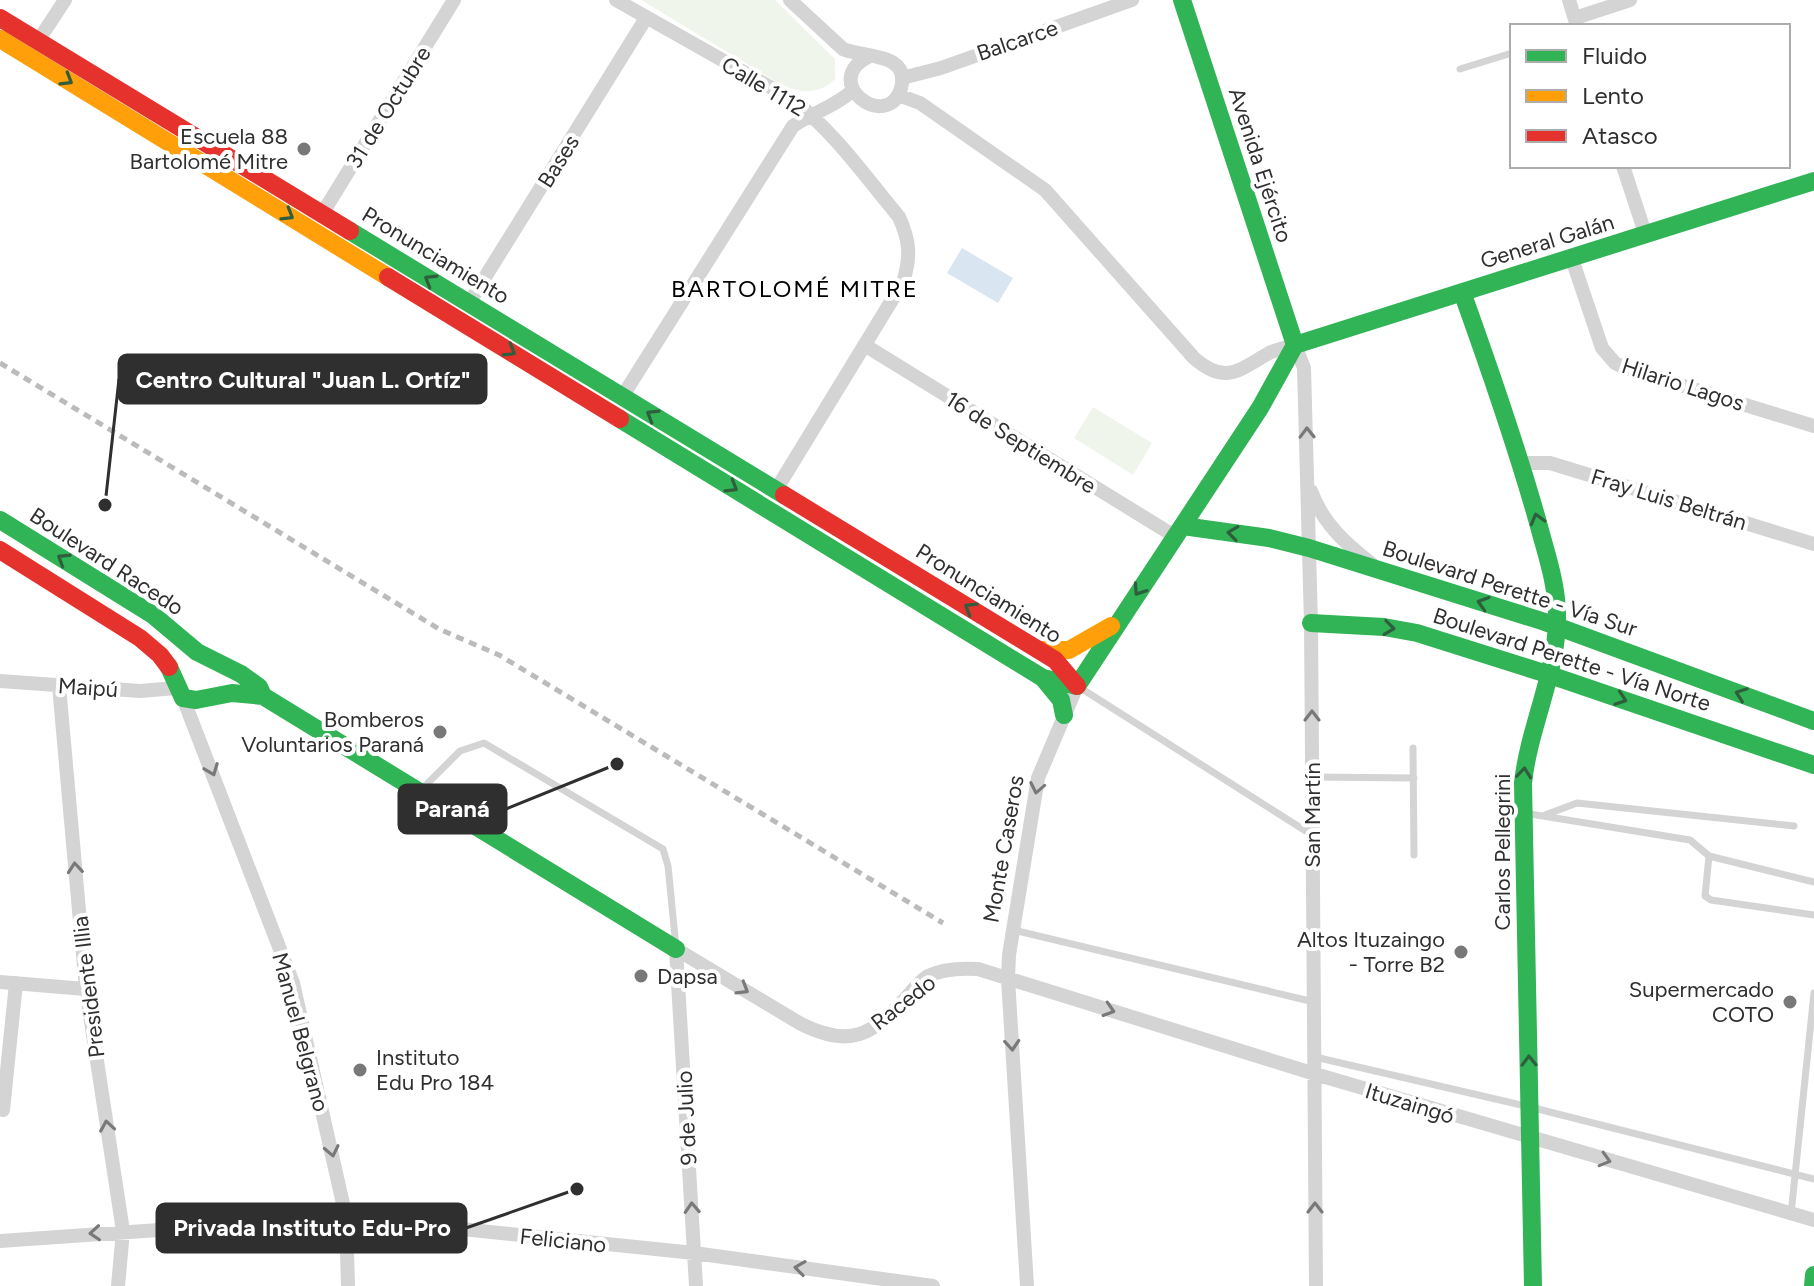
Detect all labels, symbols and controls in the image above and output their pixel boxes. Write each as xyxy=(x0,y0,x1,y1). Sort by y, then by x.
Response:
street label: Balcarce xyxy=(973,14,1061,67)
legend xyxy=(1510,24,1790,168)
street label: 31 de Octubre xyxy=(340,41,437,173)
text: Fluido xyxy=(1582,41,1647,70)
street label: Calle 1112 xyxy=(717,51,811,122)
one-way arrow xyxy=(58,70,72,85)
text: Lento xyxy=(1582,81,1644,110)
street label: Avenida Ejército xyxy=(1223,84,1298,246)
text: Atasco xyxy=(1582,121,1658,150)
place label: Escuela 88 Bartolomé Mitre xyxy=(130,123,288,175)
street label: Bases xyxy=(532,130,585,193)
marker: Escuela 88 Bartolomé Mitre xyxy=(295,140,313,158)
street label: Pronunciamiento xyxy=(357,201,514,310)
one-way arrow xyxy=(279,206,294,221)
street label: General Galán xyxy=(1477,208,1617,275)
one-way arrow xyxy=(424,274,439,290)
district label: BARTOLOMÉ MITRE xyxy=(671,274,919,303)
one-way arrow xyxy=(501,341,516,357)
street label: Hilario Lagos xyxy=(1618,352,1747,417)
callout: Centro Cultural "Juan L. Ortíz" xyxy=(119,355,486,403)
text: Centro Cultural "Juan L. Ortíz" xyxy=(135,365,471,394)
street label: 16 de Septiembre xyxy=(941,385,1101,500)
one-way arrow xyxy=(646,409,661,425)
one-way arrow xyxy=(1298,426,1315,439)
street label: Fray Luis Beltrán xyxy=(1588,463,1750,536)
one-way arrow xyxy=(723,477,738,493)
street label: Boulevard Racedo xyxy=(25,502,189,621)
one-way arrow xyxy=(1529,513,1546,527)
one-way arrow xyxy=(1226,525,1240,542)
street label: Boulevard Perette - Vía Sur xyxy=(1379,535,1641,643)
street label: Pronunciamiento xyxy=(911,538,1067,649)
one-way arrow xyxy=(57,553,72,569)
one-way arrow xyxy=(1134,582,1149,596)
one-way arrow xyxy=(1477,596,1490,612)
street label: Boulevard Perette - Vía Norte xyxy=(1430,602,1714,717)
one-way arrow xyxy=(964,603,979,618)
one-way arrow xyxy=(1383,620,1396,637)
street label: Maipú xyxy=(57,672,119,703)
one-way arrow xyxy=(1735,687,1749,704)
one-way arrow xyxy=(1613,689,1627,706)
place label: Bomberos Voluntarios Paraná xyxy=(241,706,424,758)
one-way arrow xyxy=(1303,709,1320,722)
marker: Bomberos Voluntarios Paraná xyxy=(431,723,449,741)
one-way arrow xyxy=(202,762,219,776)
street label: San Martín xyxy=(1299,762,1326,868)
one-way arrow xyxy=(1516,766,1533,779)
street label: Monte Caseros xyxy=(977,773,1030,925)
street label: Carlos Pellegrini xyxy=(1489,774,1516,930)
one-way arrow xyxy=(1029,781,1046,794)
callout: Paraná xyxy=(399,785,506,833)
text: Paraná xyxy=(414,794,490,823)
one-way arrow xyxy=(67,861,84,874)
street label: Presidente Illia xyxy=(66,915,111,1059)
place label: Altos Ituzaingo - Torre B2 xyxy=(1297,926,1445,978)
marker: Altos Ituzaingo - Torre B2 xyxy=(1452,943,1470,961)
street label: Manuel Belgrano xyxy=(266,950,335,1115)
place label: Dapsa xyxy=(657,963,718,990)
marker: Dapsa xyxy=(632,967,650,985)
street label: Racedo xyxy=(866,969,941,1036)
place label: Supermercado COTO xyxy=(1629,976,1774,1028)
one-way arrow xyxy=(734,979,749,995)
marker: Supermercado COTO xyxy=(1781,993,1799,1011)
one-way arrow xyxy=(1102,1001,1115,1017)
one-way arrow xyxy=(1003,1039,1020,1052)
place label: Instituto Edu Pro 184 xyxy=(376,1044,494,1096)
one-way arrow xyxy=(1521,1054,1538,1067)
marker: Instituto Edu Pro 184 xyxy=(351,1061,369,1079)
street label: 9 de Julio xyxy=(671,1070,702,1166)
street label: Ituzaingó xyxy=(1362,1077,1458,1130)
one-way arrow xyxy=(99,1119,116,1132)
one-way arrow xyxy=(323,1144,340,1157)
one-way arrow xyxy=(1598,1151,1612,1168)
one-way arrow xyxy=(683,1201,700,1214)
one-way arrow xyxy=(1306,1201,1324,1214)
callout: Privada Instituto Edu-Pro xyxy=(157,1204,466,1252)
text: Privada Instituto Edu-Pro xyxy=(173,1213,451,1242)
street label: Feliciano xyxy=(518,1223,608,1258)
one-way arrow xyxy=(88,1224,101,1241)
one-way arrow xyxy=(793,1260,807,1277)

